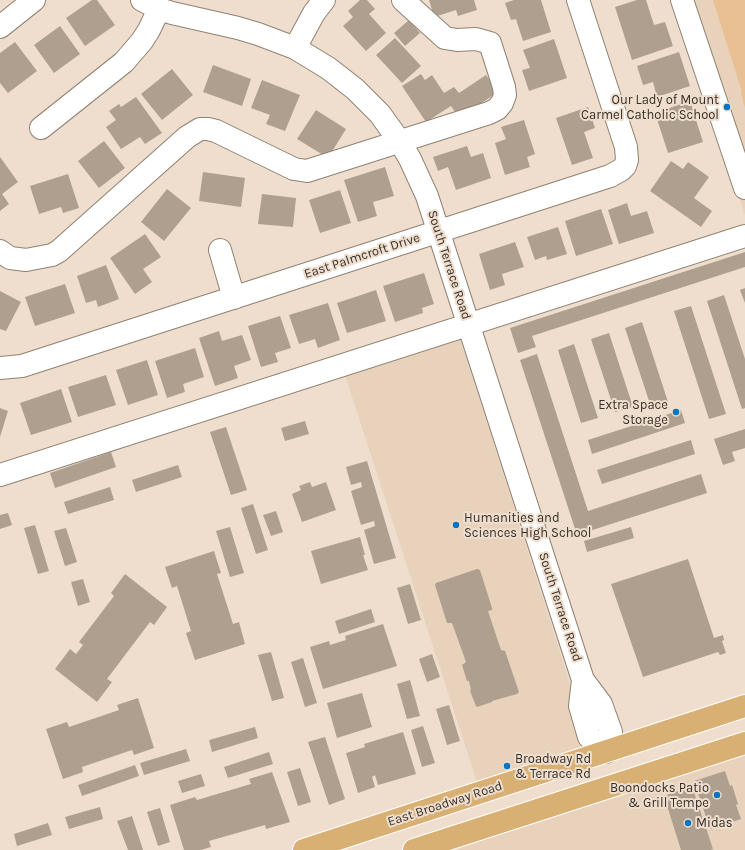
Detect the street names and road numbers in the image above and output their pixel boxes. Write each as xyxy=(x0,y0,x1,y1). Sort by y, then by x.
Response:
street label: South Terrace Road xyxy=(424,208,474,322)
street label: East Palmcroft Drive xyxy=(302,230,422,282)
street label: South Terrace Road xyxy=(535,550,585,664)
street label: East Broadway Road xyxy=(386,778,504,830)

